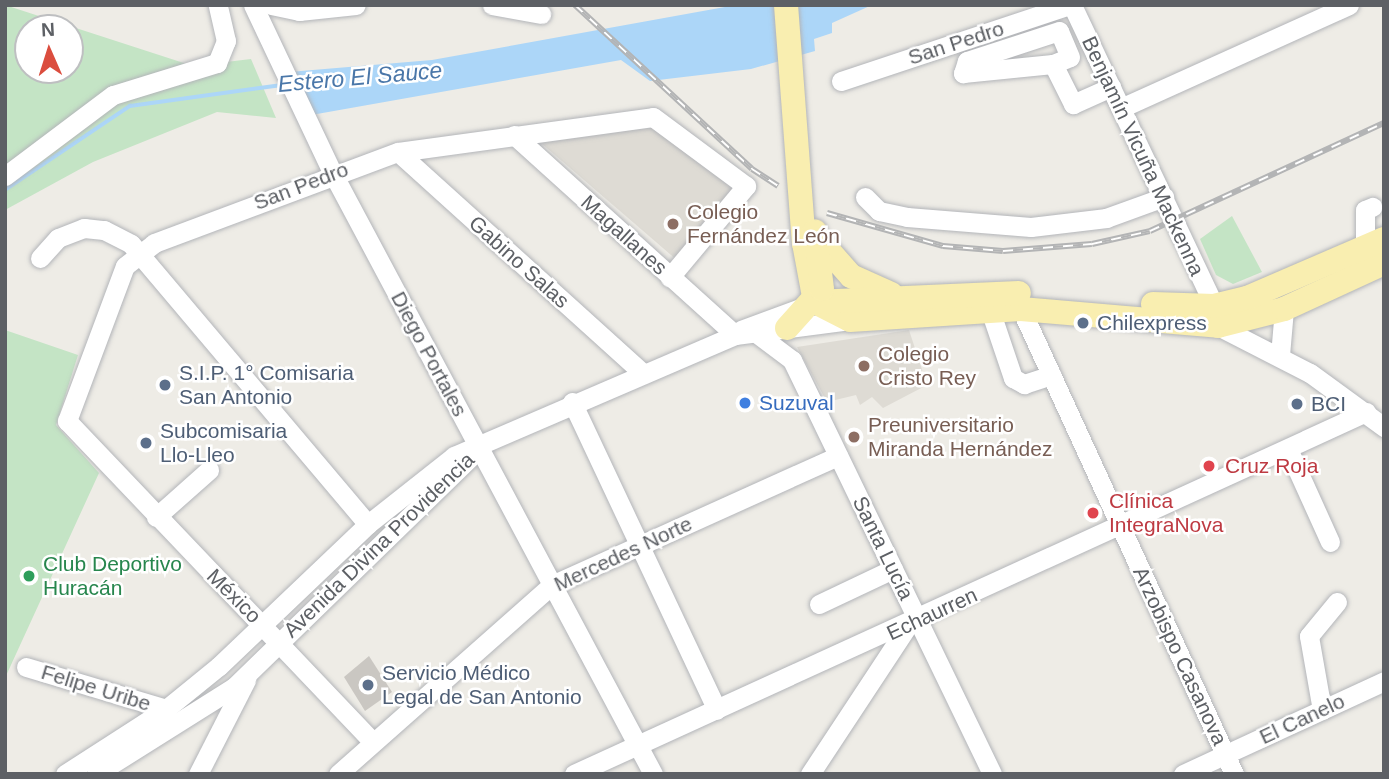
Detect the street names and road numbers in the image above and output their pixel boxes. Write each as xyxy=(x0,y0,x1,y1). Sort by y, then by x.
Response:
street label: San Pedro xyxy=(905,16,1007,70)
street label: Benjamín Vicuña Mackenna xyxy=(1076,32,1210,280)
street label: San Pedro xyxy=(250,156,352,216)
street label: Magallanes xyxy=(576,190,672,280)
street label: Gabino Salas xyxy=(464,210,574,314)
street label: Diego Portales xyxy=(386,287,472,421)
street label: Avenida Divina Providencia xyxy=(278,447,480,643)
street label: Santa Lucía xyxy=(847,492,919,604)
street label: Mercedes Norte xyxy=(550,511,696,597)
street label: Arzobispo Casanova xyxy=(1128,563,1232,749)
street label: México xyxy=(202,564,266,628)
street label: Echaurren xyxy=(883,582,981,646)
street label: Felipe Uribe xyxy=(38,659,154,717)
street label: El Canelo xyxy=(1255,688,1349,750)

